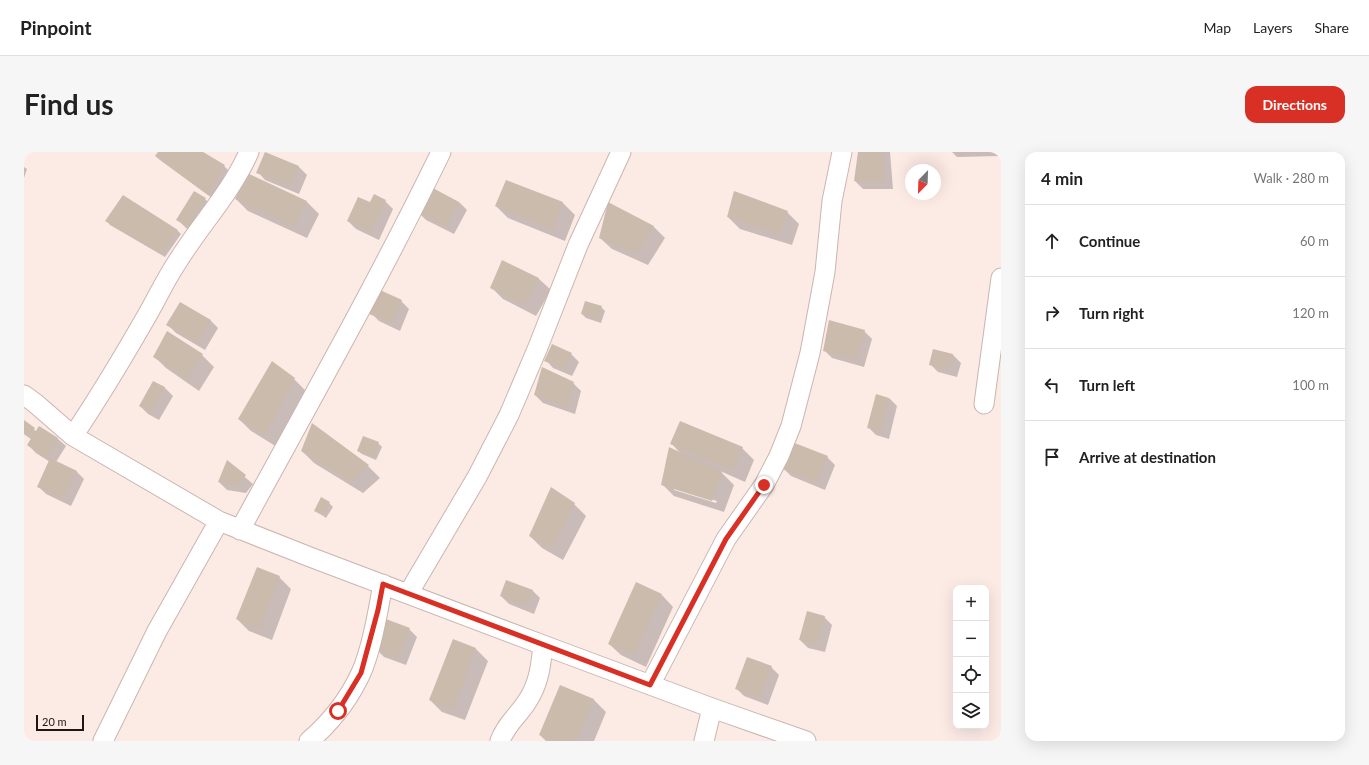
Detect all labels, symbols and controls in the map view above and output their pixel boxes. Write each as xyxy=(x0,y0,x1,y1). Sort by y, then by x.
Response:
text: Pinpoint xyxy=(20,16,91,39)
text: Map xyxy=(1203,19,1231,36)
text: Layers xyxy=(1253,19,1293,36)
text: Share xyxy=(1315,19,1349,36)
button: Directions xyxy=(1245,86,1345,123)
text: Find us xyxy=(24,87,114,121)
north arrow xyxy=(905,164,941,200)
text: 4 min xyxy=(1041,168,1083,189)
text: Walk · 280 m xyxy=(1253,170,1329,186)
icon: ahead xyxy=(1041,230,1063,252)
text: Continue xyxy=(1079,232,1140,250)
text: 60 m xyxy=(1300,233,1329,249)
icon: right xyxy=(1041,302,1063,324)
text: Turn right xyxy=(1079,304,1144,322)
text: 120 m xyxy=(1292,305,1329,321)
icon: left xyxy=(1041,374,1063,396)
text: Turn left xyxy=(1079,376,1135,394)
text: 100 m xyxy=(1292,377,1329,393)
icon: arrive xyxy=(1041,446,1063,468)
text: Arrive at destination xyxy=(1079,448,1216,466)
route end xyxy=(755,476,773,494)
map controls xyxy=(953,585,989,729)
button: + xyxy=(953,585,989,621)
button: − xyxy=(953,621,989,657)
button: locate xyxy=(953,657,989,693)
button: layers xyxy=(953,693,989,729)
route start xyxy=(329,702,347,720)
scale bar xyxy=(36,713,84,732)
text: 20 m xyxy=(42,715,67,728)

